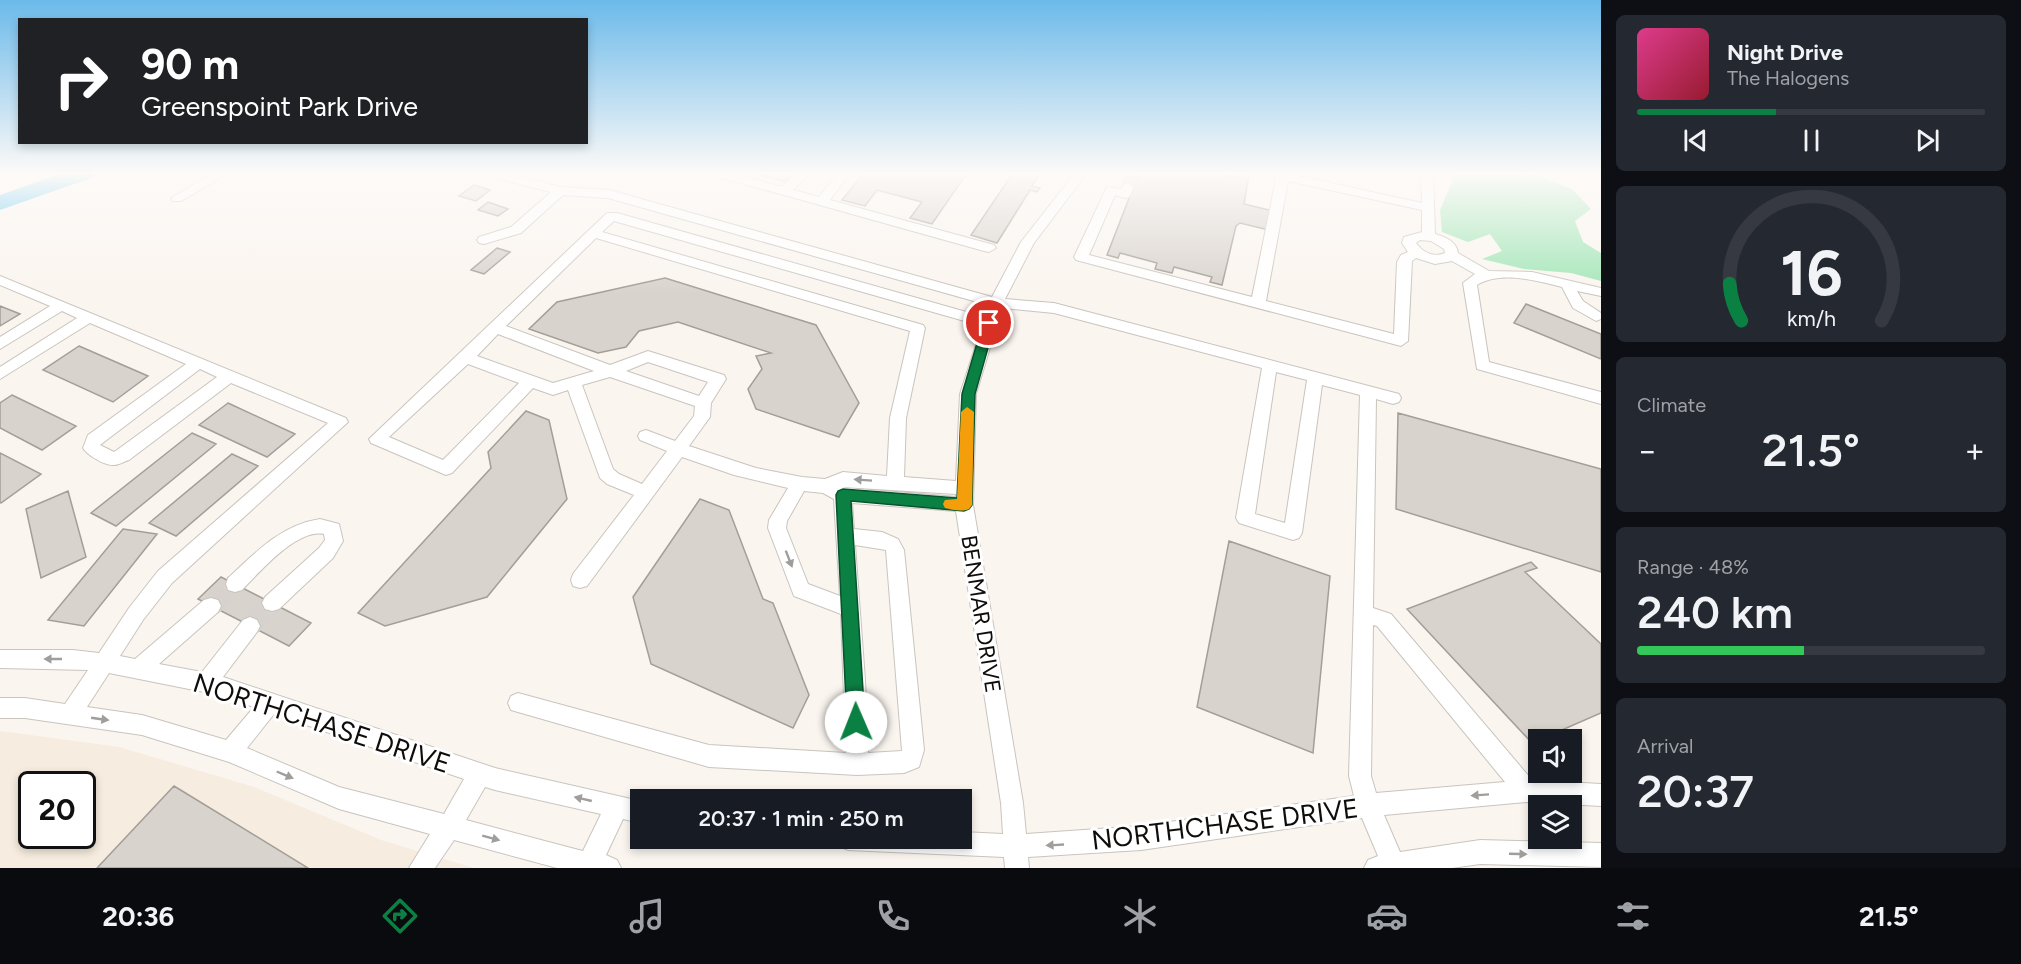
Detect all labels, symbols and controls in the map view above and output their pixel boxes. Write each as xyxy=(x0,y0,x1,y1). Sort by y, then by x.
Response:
text: 90 m xyxy=(141,39,239,90)
text: Night Drive xyxy=(1727,39,1843,66)
icon: right xyxy=(42,42,120,120)
text: The Halogens xyxy=(1727,66,1849,90)
text: Greenspoint Park Drive xyxy=(141,90,418,123)
icon: previous xyxy=(1679,124,1712,157)
icon: pause xyxy=(1795,124,1828,157)
icon: next xyxy=(1911,124,1944,157)
text: 16 xyxy=(1780,236,1842,311)
pin xyxy=(963,297,1014,348)
icon: arrive xyxy=(972,306,1005,339)
text: km/h xyxy=(1787,306,1835,331)
text: Climate xyxy=(1637,393,1706,417)
text: 21.5° xyxy=(1762,423,1860,477)
text: − xyxy=(1637,431,1658,470)
text: + xyxy=(1964,431,1985,470)
one-way arrow xyxy=(854,476,873,485)
street label: BENMAR DRIVE xyxy=(955,533,1007,695)
one-way arrow xyxy=(785,550,794,568)
text: Range · 48% xyxy=(1637,555,1749,579)
text: 240 km xyxy=(1637,585,1793,639)
one-way arrow xyxy=(44,654,63,664)
street label: NORTHCHASE DRIVE xyxy=(189,666,455,780)
position arrow xyxy=(824,690,888,754)
one-way arrow xyxy=(90,714,109,723)
map controls xyxy=(1528,729,1582,849)
button: sound xyxy=(1528,729,1582,783)
text: Arrival xyxy=(1637,734,1693,758)
text: 20:37 xyxy=(1637,764,1754,818)
speed limit sign: 20 xyxy=(18,771,96,849)
one-way arrow xyxy=(277,771,294,780)
one-way arrow xyxy=(1470,790,1489,800)
street label: NORTHCHASE DRIVE xyxy=(1090,791,1360,857)
one-way arrow xyxy=(574,794,593,803)
button: layers xyxy=(1528,795,1582,849)
text: 20:37 · 1 min · 250 m xyxy=(699,805,903,832)
one-way arrow xyxy=(482,834,501,844)
one-way arrow xyxy=(1046,840,1065,849)
one-way arrow xyxy=(1508,849,1527,858)
icon: directions xyxy=(379,895,421,937)
icon: music xyxy=(626,895,668,937)
icon: phone xyxy=(872,895,914,937)
icon: climate xyxy=(1119,895,1161,937)
icon: car xyxy=(1366,895,1408,937)
icon: filters xyxy=(1612,895,1654,937)
text: 20:36 xyxy=(102,900,174,933)
text: 21.5° xyxy=(1859,900,1919,933)

